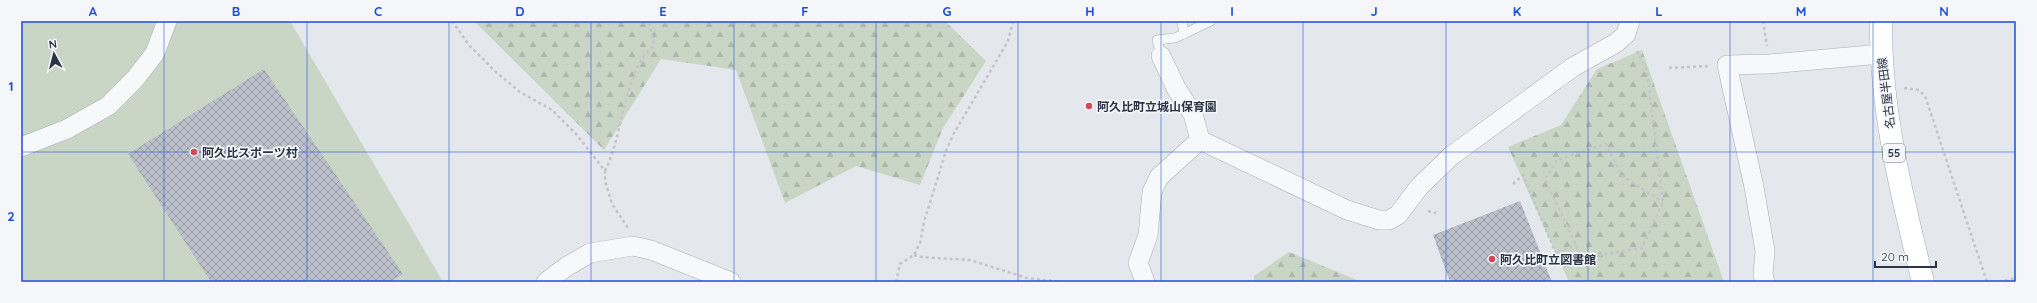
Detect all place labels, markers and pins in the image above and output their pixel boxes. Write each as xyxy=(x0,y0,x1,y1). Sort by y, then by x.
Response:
place label: 阿久比町立城山保育園 xyxy=(1097,99,1217,114)
marker: 阿久比町立城山保育園 xyxy=(1084,101,1094,111)
place label: 阿久比スポーツ村 xyxy=(202,145,298,160)
marker: 阿久比スポーツ村 xyxy=(189,147,199,157)
place label: 阿久比町立図書館 xyxy=(1500,252,1596,267)
marker: 阿久比町立図書館 xyxy=(1487,254,1497,264)

